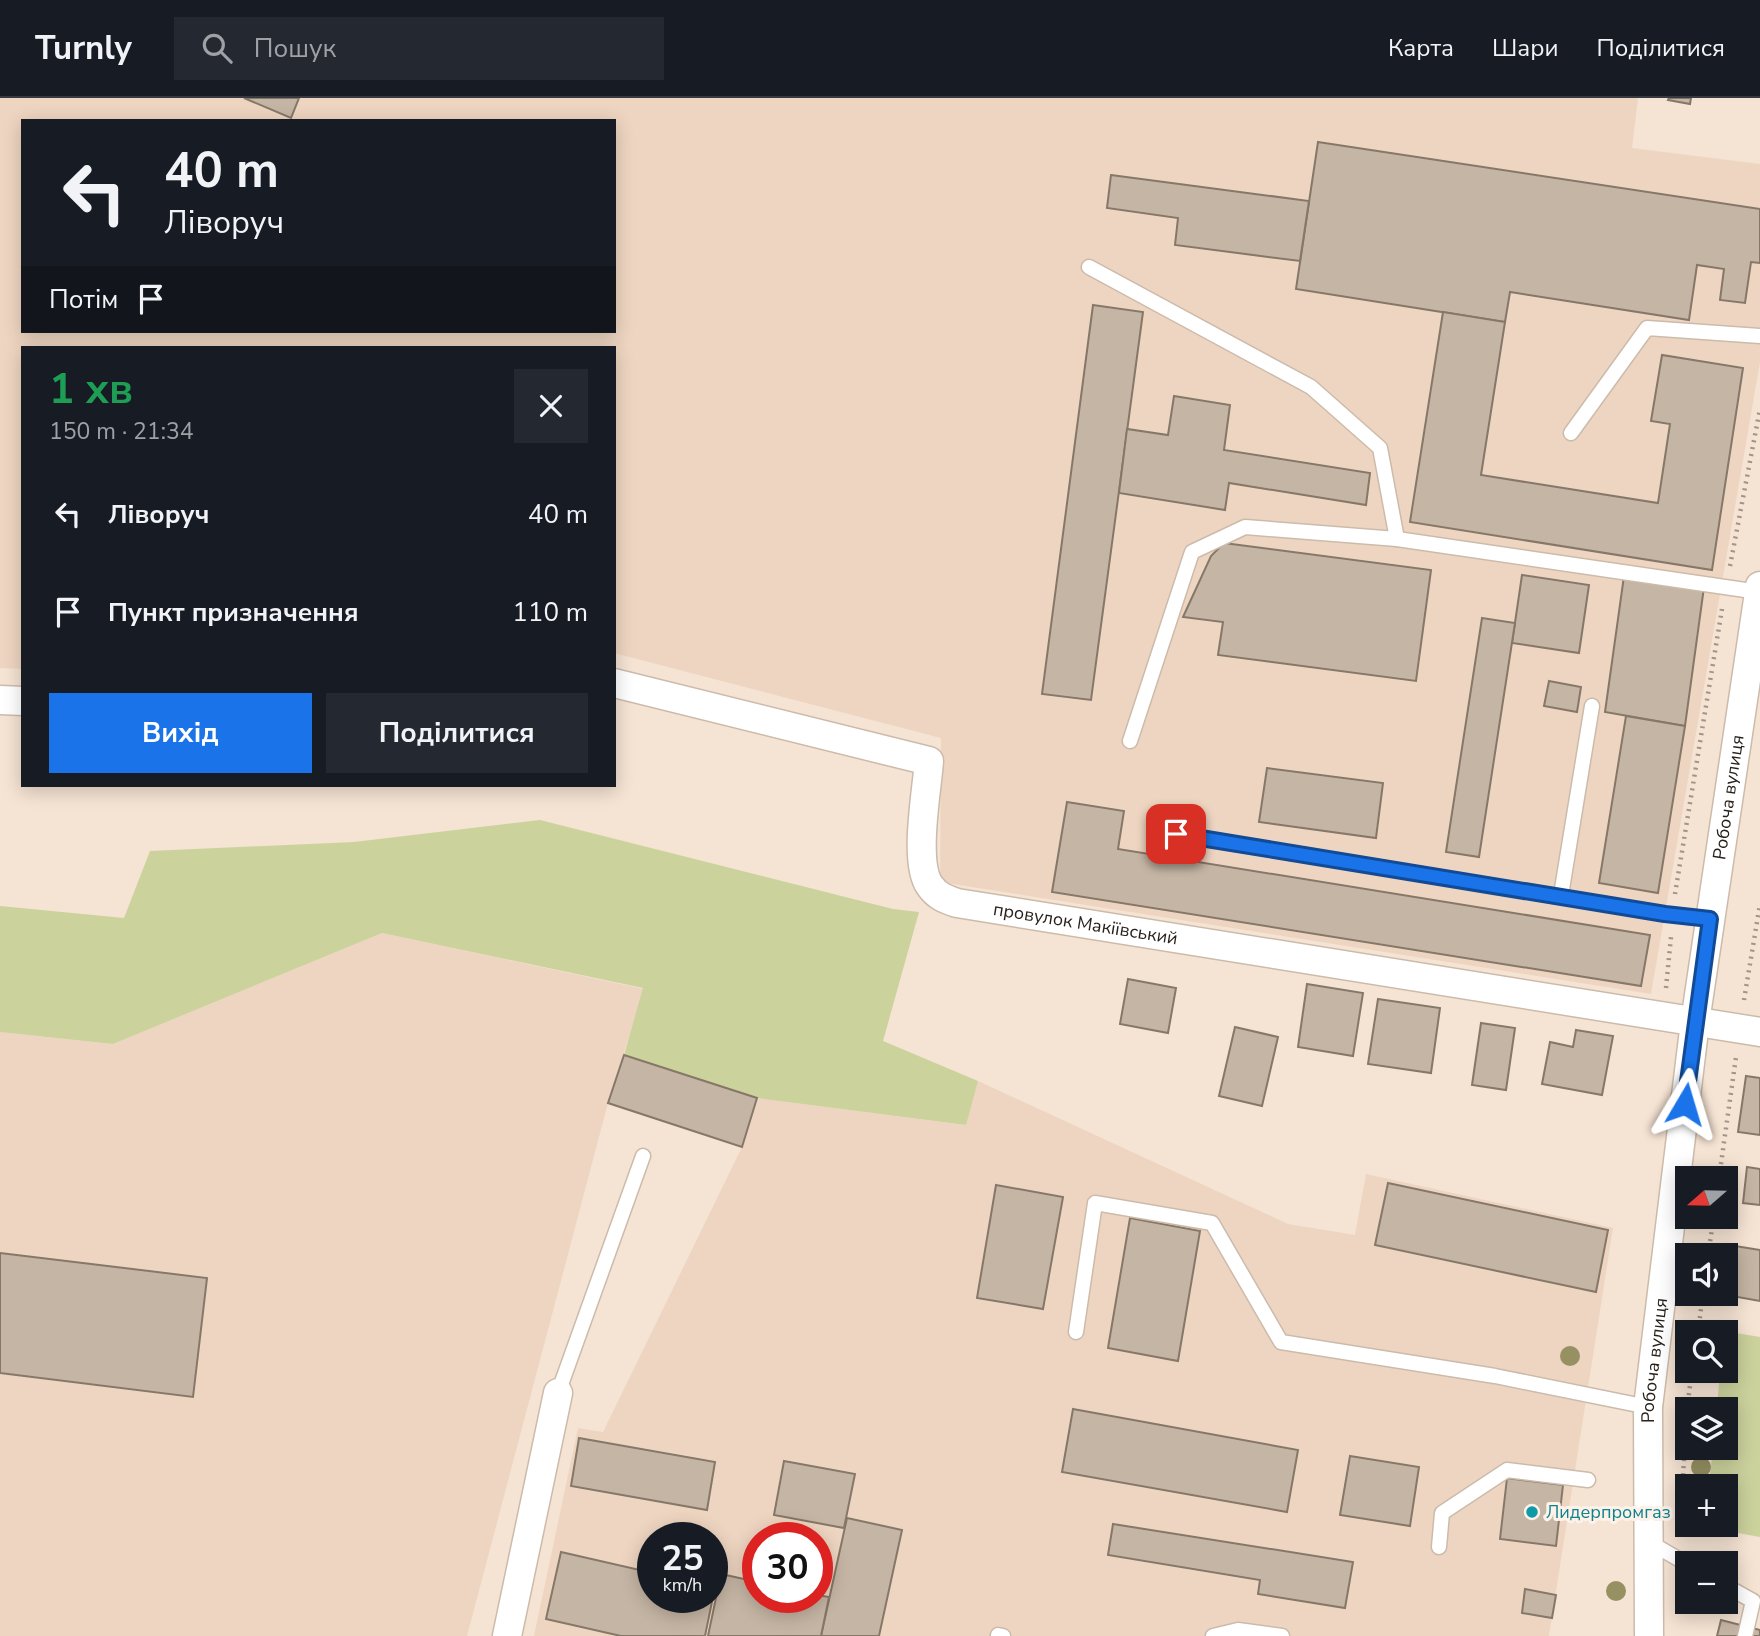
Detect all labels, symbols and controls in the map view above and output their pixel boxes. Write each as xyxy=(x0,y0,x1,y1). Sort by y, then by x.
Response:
search box xyxy=(174,17,664,80)
text: Turnly xyxy=(35,26,132,71)
icon: search xyxy=(198,29,236,67)
text: Пошук xyxy=(254,31,336,66)
text: Карта xyxy=(1388,32,1454,64)
text: Шари xyxy=(1492,32,1559,64)
text: Поділитися xyxy=(1597,32,1725,64)
text: 40 m xyxy=(164,137,279,204)
icon: left xyxy=(49,147,140,238)
text: Ліворуч xyxy=(164,201,284,244)
icon: arrive xyxy=(132,280,170,318)
text: Потім xyxy=(49,282,118,317)
text: 1 хв xyxy=(49,361,133,418)
button: close xyxy=(514,369,588,443)
text: 150 m · 21:34 xyxy=(49,416,194,447)
icon: left xyxy=(49,495,87,533)
text: Ліворуч xyxy=(108,497,209,532)
text: 40 m xyxy=(528,497,588,532)
icon: arrive xyxy=(49,593,87,631)
text: Пункт призначення xyxy=(108,595,359,630)
text: 110 m xyxy=(512,595,588,630)
button: Вихід xyxy=(49,693,312,773)
button: Поділитися xyxy=(326,693,588,773)
street label: Робоча вулиця xyxy=(1707,733,1750,861)
pin xyxy=(1146,804,1206,864)
icon: arrive xyxy=(1157,815,1195,853)
street label: провулок Макіївський xyxy=(991,897,1180,950)
position arrow xyxy=(1648,1067,1722,1141)
north arrow xyxy=(1675,1166,1738,1228)
map controls xyxy=(1675,1166,1738,1614)
button: sound xyxy=(1675,1243,1738,1306)
street label: Робоча вулиця xyxy=(1635,1296,1673,1423)
button: search xyxy=(1675,1320,1738,1383)
button: layers xyxy=(1675,1397,1738,1460)
button: + xyxy=(1675,1474,1738,1537)
place label: Лидерпромгаз xyxy=(1546,1500,1671,1524)
marker: Лидерпромгаз xyxy=(1524,1504,1540,1520)
speed limit sign: 30 xyxy=(742,1522,833,1613)
text: 25 xyxy=(661,1535,704,1582)
button: − xyxy=(1675,1551,1738,1614)
text: km/h xyxy=(663,1573,702,1597)

